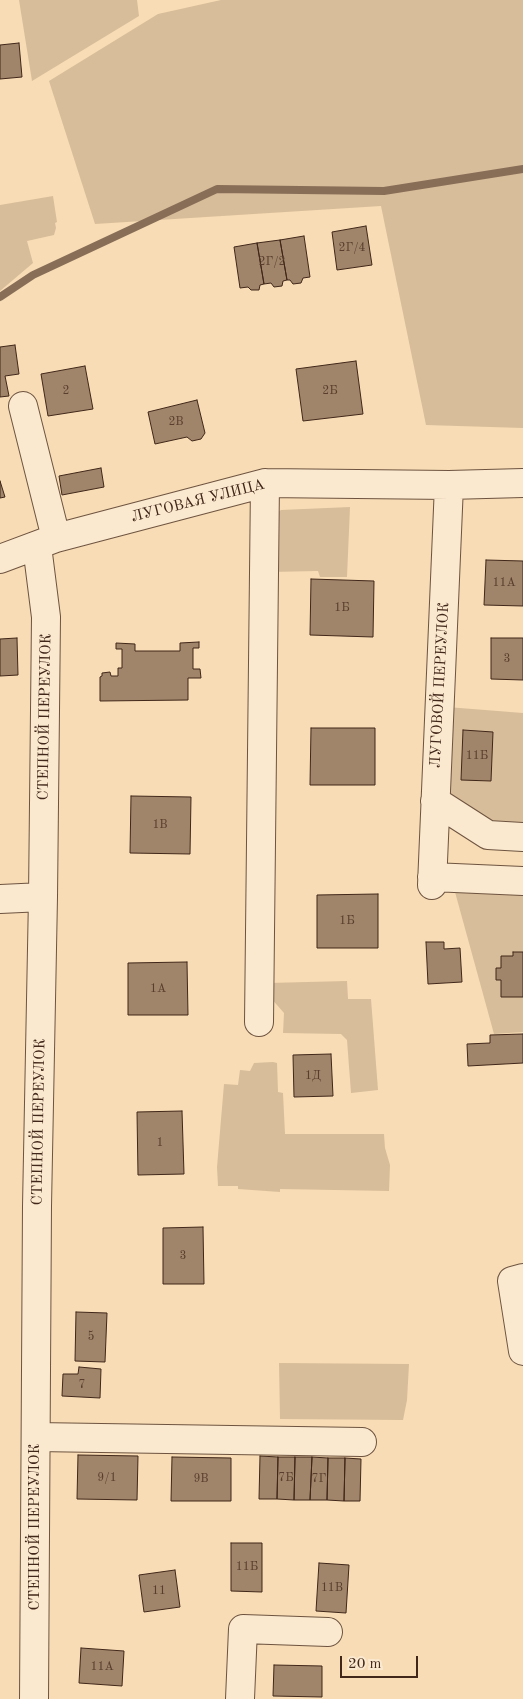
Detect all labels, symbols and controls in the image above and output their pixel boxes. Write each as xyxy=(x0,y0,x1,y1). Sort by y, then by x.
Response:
house number: 2Г/4 xyxy=(338,241,366,255)
house number: 2Г/2 xyxy=(258,255,286,269)
house number: 2 xyxy=(63,384,69,398)
house number: 2Б xyxy=(322,384,338,398)
house number: 2В xyxy=(168,415,184,429)
street label: ЛУГОВАЯ УЛИЦА xyxy=(129,476,267,526)
house number: 11А xyxy=(492,576,516,590)
house number: 1Б xyxy=(334,601,350,615)
street label: ЛУГОВОЙ ПЕРЕУЛОК xyxy=(427,602,453,768)
street label: СТЕПНОЙ ПЕРЕУЛОК xyxy=(35,633,55,801)
house number: 3 xyxy=(504,652,510,666)
house number: 11Б xyxy=(466,749,488,763)
house number: 1В xyxy=(152,818,168,832)
house number: 1Б xyxy=(339,914,355,928)
house number: 1А xyxy=(150,982,166,996)
street label: СТЕПНОЙ ПЕРЕУЛОК xyxy=(29,1038,49,1206)
house number: 1Д xyxy=(305,1069,321,1083)
house number: 1 xyxy=(157,1136,163,1150)
house number: 3 xyxy=(180,1249,186,1263)
house number: 5 xyxy=(88,1330,94,1344)
house number: 7 xyxy=(79,1378,85,1392)
street label: СТЕПНОЙ ПЕРЕУЛОК xyxy=(26,1443,44,1611)
house number: 9/1 xyxy=(97,1471,117,1485)
house number: 7Б xyxy=(278,1471,294,1485)
house number: 9В xyxy=(193,1472,209,1486)
house number: 7Г xyxy=(312,1472,326,1486)
house number: 11Б xyxy=(236,1560,258,1574)
house number: 11В xyxy=(321,1581,343,1595)
house number: 11 xyxy=(152,1584,166,1598)
scale bar xyxy=(343,1646,420,1678)
text: 20 m xyxy=(348,1657,382,1672)
house number: 11А xyxy=(90,1660,114,1674)

